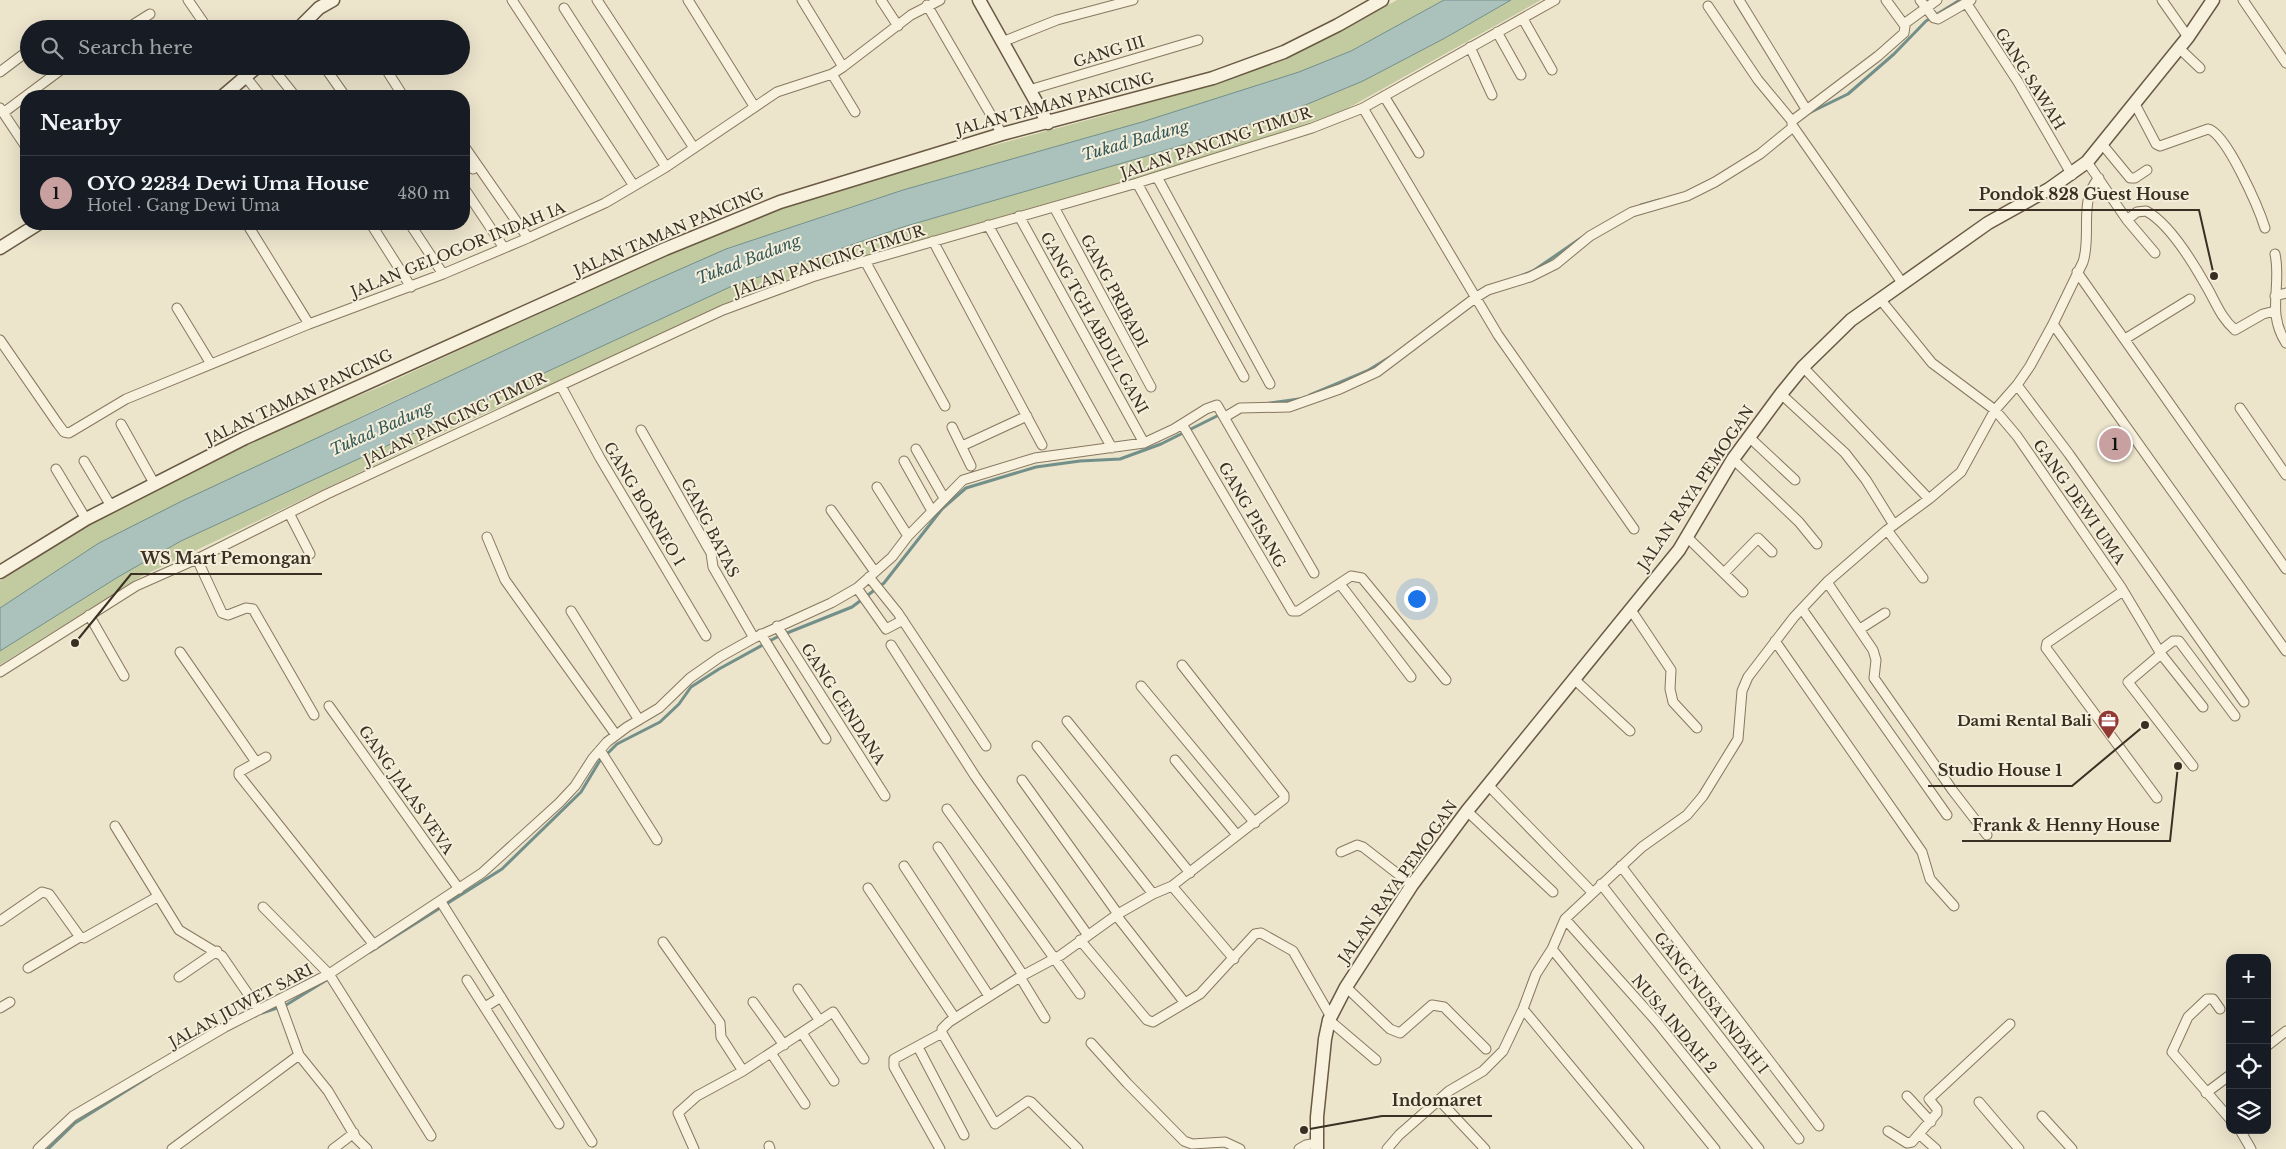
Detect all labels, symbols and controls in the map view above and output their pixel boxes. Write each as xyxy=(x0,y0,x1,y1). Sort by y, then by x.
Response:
search box xyxy=(20,20,470,75)
street label: GANG SAWAH xyxy=(1991,24,2069,133)
street label: GANG III xyxy=(1071,32,1147,71)
icon: search xyxy=(38,34,66,62)
text: Search here xyxy=(78,36,193,59)
street label: JALAN TAMAN PANCING xyxy=(952,68,1156,140)
street label: JALAN PANCING TIMUR xyxy=(1116,102,1315,183)
text: Nearby xyxy=(40,110,121,136)
water label: Tukad Badung xyxy=(1079,115,1192,165)
text: OYO 2234 Dewi Uma House xyxy=(87,172,369,195)
callout: Pondok 828 Guest House xyxy=(1969,179,2199,210)
text: 1 xyxy=(53,183,59,203)
text: 480 m xyxy=(398,183,450,203)
street label: JALAN TAMAN PANCING xyxy=(569,183,767,281)
text: Pondok 828 Guest House xyxy=(1979,184,2189,204)
text: Hotel · Gang Dewi Uma xyxy=(87,195,280,215)
street label: JALAN GELOGOR INDAH IA xyxy=(346,198,568,302)
street label: JALAN PANCING TIMUR xyxy=(729,220,928,301)
water label: Tukad Badung xyxy=(693,229,804,288)
street label: GANG TGH ABDUL GANI xyxy=(1036,229,1152,417)
street label: GANG PRIBADI xyxy=(1077,231,1152,351)
street label: JALAN TAMAN PANCING xyxy=(200,345,395,449)
street label: JALAN PANCING TIMUR xyxy=(359,367,550,470)
water label: Tukad Badung xyxy=(327,396,437,460)
street label: JALAN RAYA PEMOGAN xyxy=(1632,402,1758,575)
pin: 1 xyxy=(2099,425,2131,463)
street label: GANG DEWI UMA xyxy=(2029,436,2130,568)
street label: GANG BORNEO I xyxy=(600,438,689,569)
street label: GANG PISANG xyxy=(1215,459,1290,571)
street label: GANG BATAS xyxy=(677,475,744,581)
callout: WS Mart Pemongan xyxy=(131,543,322,574)
text: WS Mart Pemongan xyxy=(140,548,312,568)
your location xyxy=(1404,586,1430,612)
street label: GANG CENDANA xyxy=(797,640,890,768)
office icon: Dami Rental Bali xyxy=(2096,709,2120,740)
place label: Dami Rental Bali xyxy=(1957,711,2093,730)
street label: GANG JALAS VEVA xyxy=(355,722,458,858)
callout: Studio House 1 xyxy=(1928,755,2072,786)
text: Studio House 1 xyxy=(1938,760,2062,780)
street label: JALAN RAYA PEMOGAN xyxy=(1333,797,1461,969)
callout: Frank & Henny House xyxy=(1962,810,2170,841)
text: Frank & Henny House xyxy=(1972,815,2160,835)
street label: GANG NUSA INDAH I xyxy=(1650,928,1773,1077)
map controls xyxy=(2226,954,2271,1134)
button: + xyxy=(2226,954,2271,999)
street label: JALAN JUWET SARI xyxy=(164,960,316,1052)
street label: NUSA INDAH 2 xyxy=(1628,971,1721,1077)
button: − xyxy=(2226,999,2271,1044)
button: locate xyxy=(2226,1044,2271,1089)
callout: Indomaret xyxy=(1382,1085,1492,1116)
button: layers xyxy=(2226,1089,2271,1134)
text: Indomaret xyxy=(1392,1090,1483,1110)

